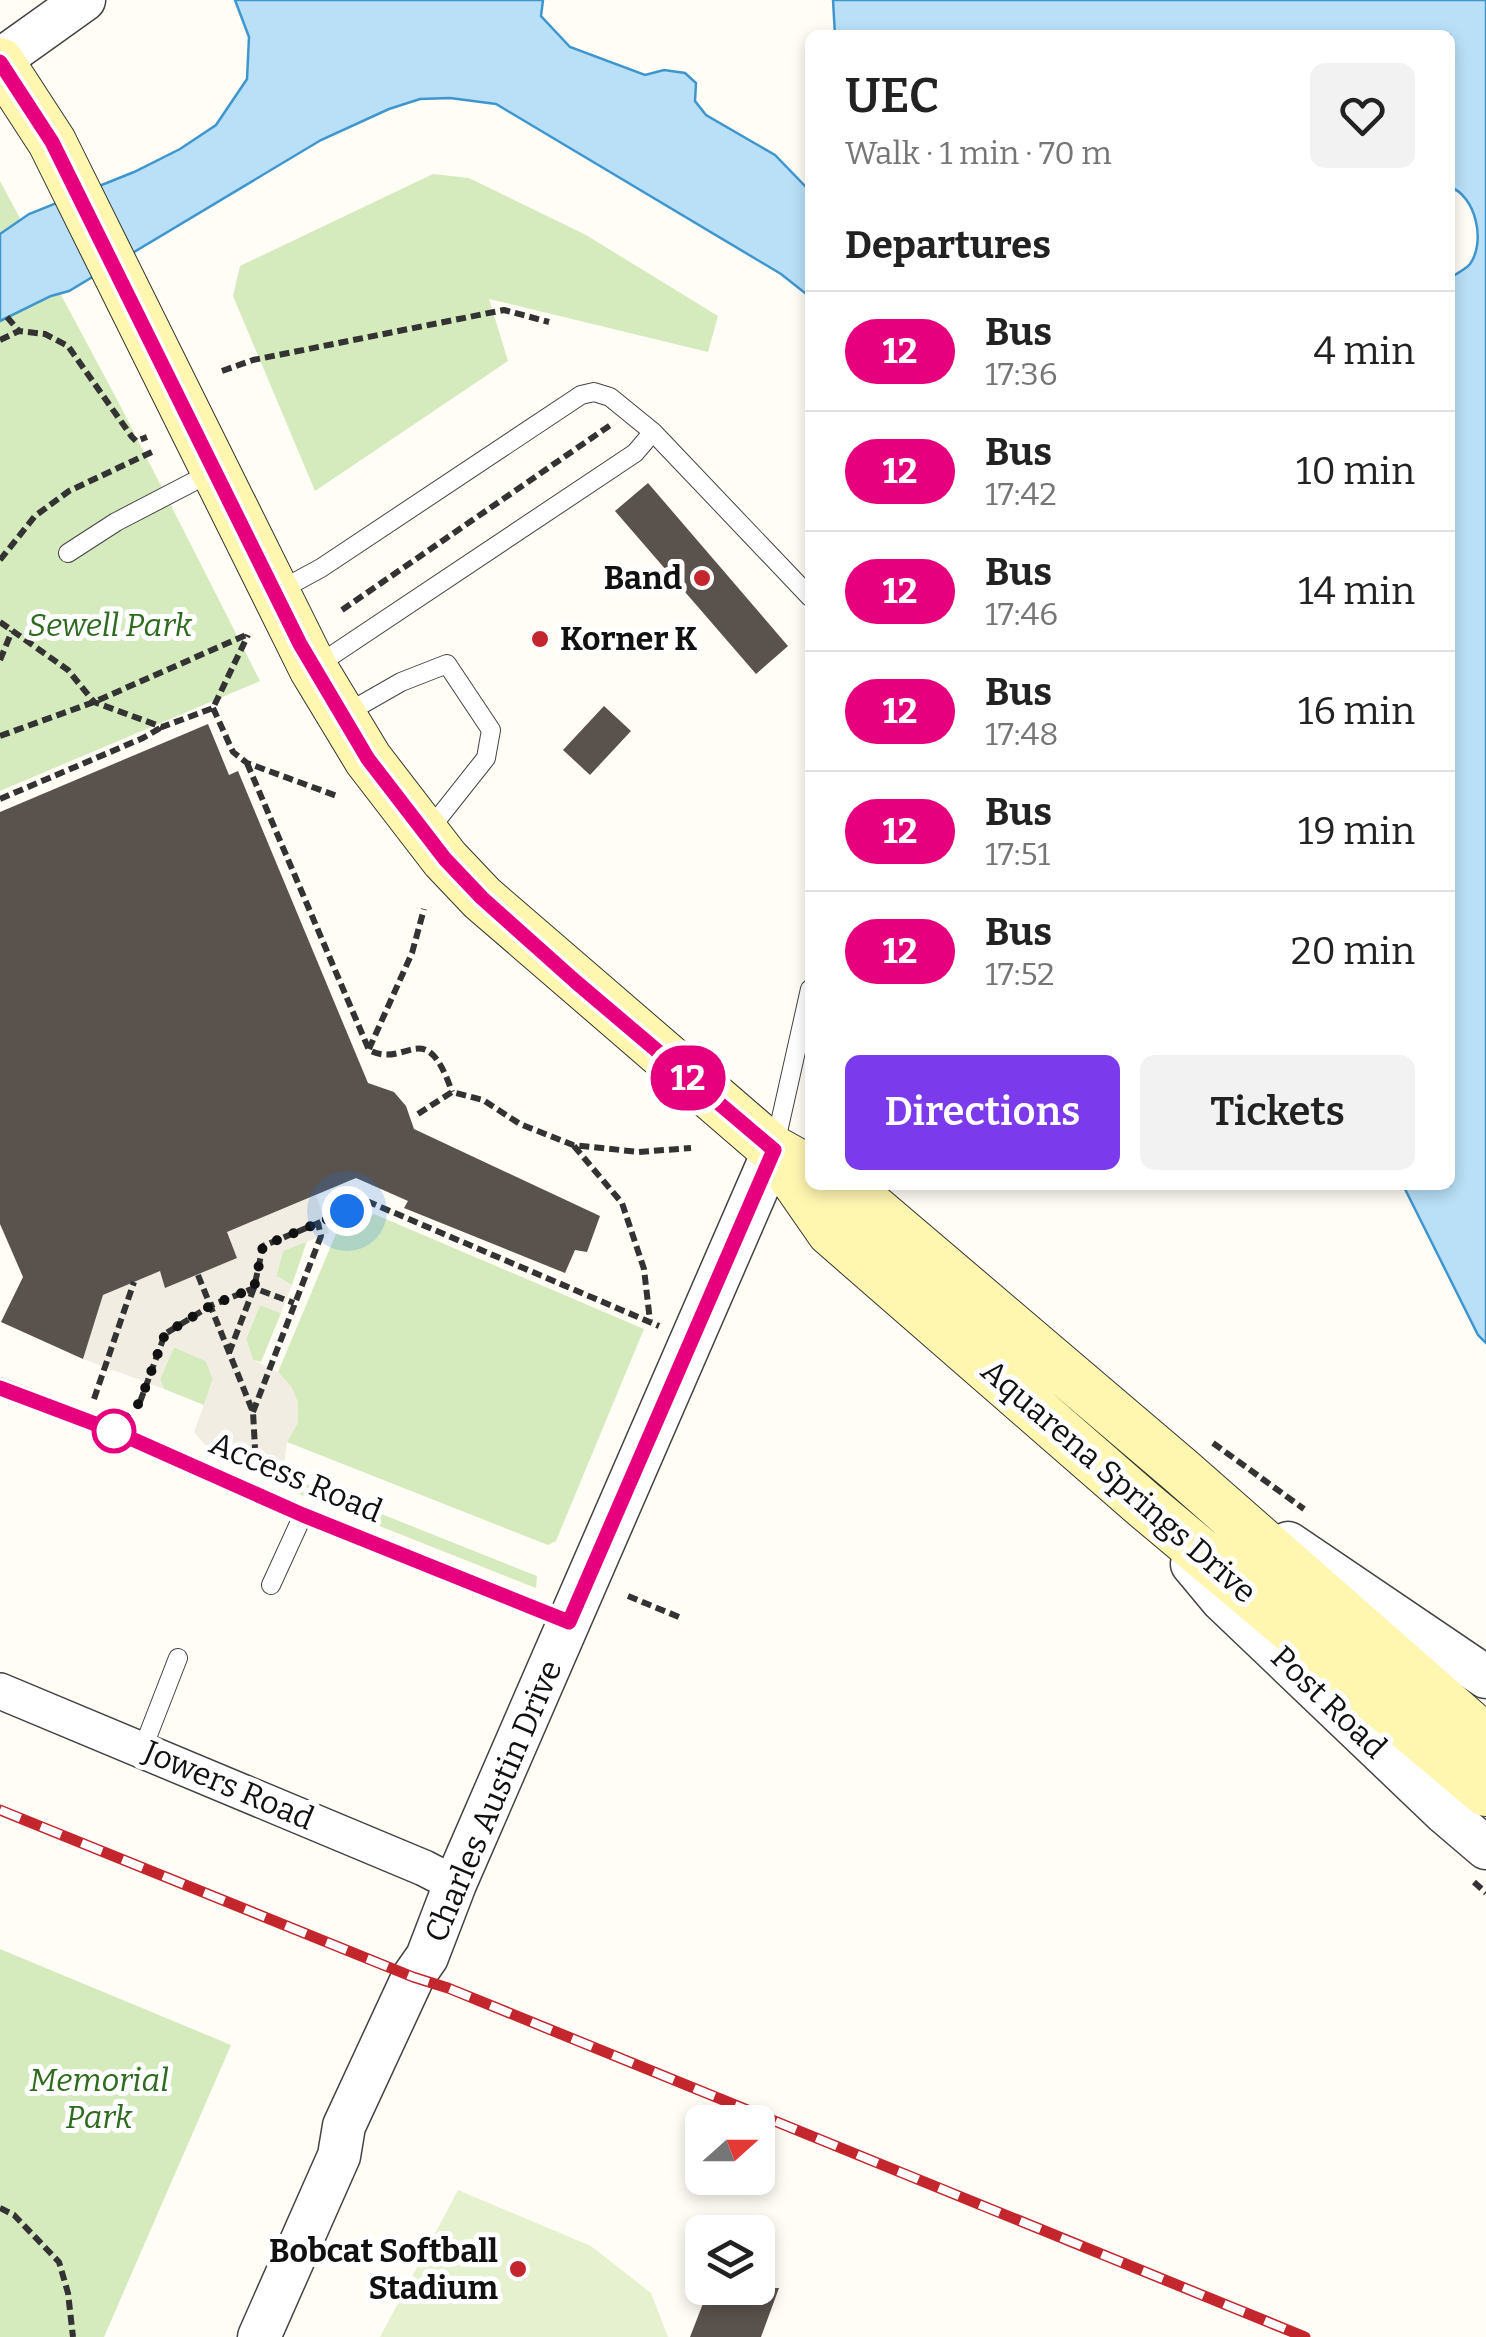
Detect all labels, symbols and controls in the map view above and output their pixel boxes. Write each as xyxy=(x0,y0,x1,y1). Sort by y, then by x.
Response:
button: heart xyxy=(1310,63,1415,168)
text: UEC xyxy=(845,67,939,125)
text: Walk · 1 min · 70 m xyxy=(845,134,1112,172)
text: Departures xyxy=(845,222,1051,268)
text: Bus xyxy=(985,309,1052,355)
text: 4 min xyxy=(1314,328,1415,374)
text: 12 xyxy=(883,330,917,372)
text: 17:36 xyxy=(985,355,1058,393)
text: Bus xyxy=(985,429,1052,475)
text: 10 min xyxy=(1296,448,1415,494)
text: 12 xyxy=(883,450,917,492)
text: 17:42 xyxy=(985,475,1057,513)
text: Bus xyxy=(985,549,1052,595)
place label: Band xyxy=(604,559,682,597)
marker: Band xyxy=(691,567,713,589)
text: 14 min xyxy=(1298,568,1415,614)
text: 12 xyxy=(883,570,917,612)
text: 17:46 xyxy=(985,595,1058,633)
park label: Sewell Park xyxy=(28,606,193,644)
place label: Korner K xyxy=(560,620,697,658)
marker: Korner K xyxy=(529,628,551,650)
text: Bus xyxy=(985,669,1052,715)
text: 16 min xyxy=(1298,688,1415,734)
text: 12 xyxy=(883,690,917,732)
text: 17:48 xyxy=(985,715,1058,753)
text: Bus xyxy=(985,789,1052,835)
text: 19 min xyxy=(1298,808,1415,854)
text: 12 xyxy=(883,810,917,852)
text: 17:51 xyxy=(985,835,1050,873)
text: Bus xyxy=(985,909,1052,955)
text: 20 min xyxy=(1291,928,1415,974)
text: 12 xyxy=(883,930,917,972)
text: 17:52 xyxy=(985,955,1054,993)
line badge: 12 xyxy=(643,1046,733,1110)
button: Directions xyxy=(845,1055,1120,1170)
button: Tickets xyxy=(1140,1055,1415,1170)
text: 12 xyxy=(671,1057,705,1099)
your location xyxy=(322,1186,372,1236)
street label: Aquarena Springs Drive xyxy=(974,1351,1264,1611)
unlabelled marker xyxy=(93,1410,135,1452)
street label: Access Road xyxy=(204,1424,388,1530)
street label: Post Road xyxy=(1263,1638,1395,1766)
street label: Charles Austin Drive xyxy=(416,1654,570,1948)
street label: Jowers Road xyxy=(137,1732,320,1838)
park label: Memorial Park xyxy=(29,2061,169,2136)
north arrow xyxy=(685,2105,775,2195)
map controls xyxy=(685,2105,775,2305)
button: layers xyxy=(685,2215,775,2305)
place label: Bobcat Softball Stadium xyxy=(269,2232,498,2307)
marker: Bobcat Softball Stadium xyxy=(507,2258,529,2280)

